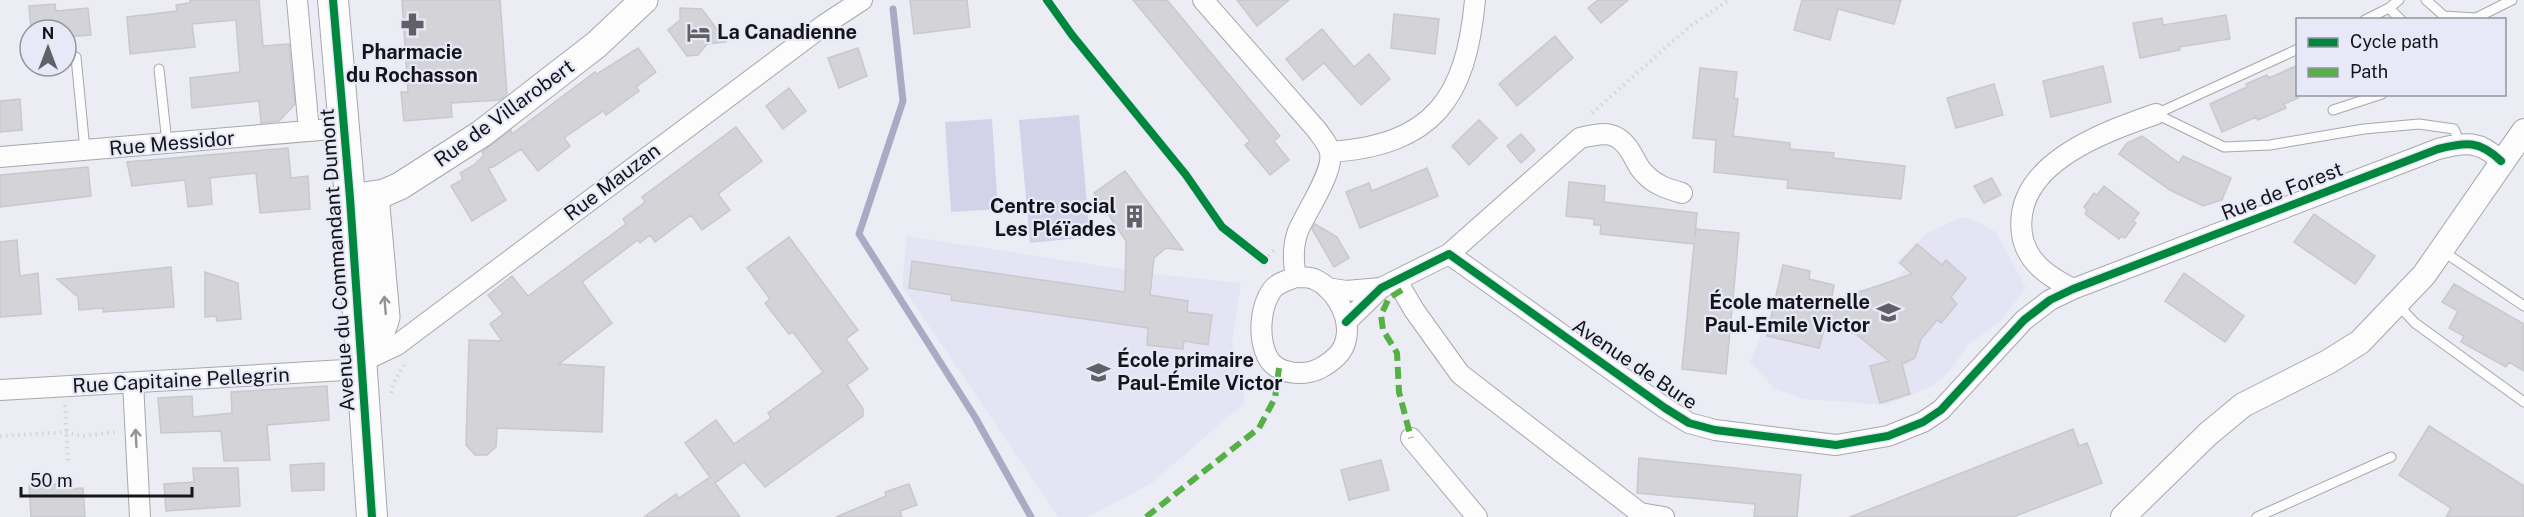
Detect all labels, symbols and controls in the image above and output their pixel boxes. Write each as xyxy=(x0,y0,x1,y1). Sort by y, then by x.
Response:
pharmacy icon: Pharmacie du Rochasson xyxy=(399,11,425,37)
north arrow xyxy=(18,18,78,78)
legend xyxy=(2296,18,2506,96)
hotel icon: La Canadienne xyxy=(686,19,712,45)
place label: La Canadienne xyxy=(717,20,857,44)
text: N xyxy=(42,24,54,43)
text: Cycle path xyxy=(2350,31,2439,52)
place label: Pharmacie du Rochasson xyxy=(346,40,478,87)
street label: Rue de Villarobert xyxy=(429,54,579,172)
text: Path xyxy=(2350,61,2388,82)
street label: Avenue du Commandant Dumont xyxy=(314,108,360,412)
street label: Rue Messidor xyxy=(108,126,236,160)
street label: Rue Mauzan xyxy=(559,138,665,226)
street label: Rue de Forest xyxy=(2218,157,2346,225)
place label: Centre social Les Pléïades xyxy=(990,194,1116,241)
building icon: Centre social Les Pléïades xyxy=(1121,204,1147,230)
place label: École maternelle Paul-Emile Victor xyxy=(1705,289,1870,337)
one-way arrow xyxy=(379,296,390,316)
school or university icon: École maternelle Paul-Emile Victor xyxy=(1875,300,1901,326)
street label: Avenue de Bure xyxy=(1568,313,1702,415)
place label: École primaire Paul-Émile Victor xyxy=(1117,347,1282,395)
school or university icon: École primaire Paul-Émile Victor xyxy=(1086,359,1112,385)
street label: Rue Capitaine Pellegrin xyxy=(72,362,290,398)
one-way arrow xyxy=(130,428,141,448)
scale bar xyxy=(21,460,192,498)
text: 50 m xyxy=(30,470,73,491)

